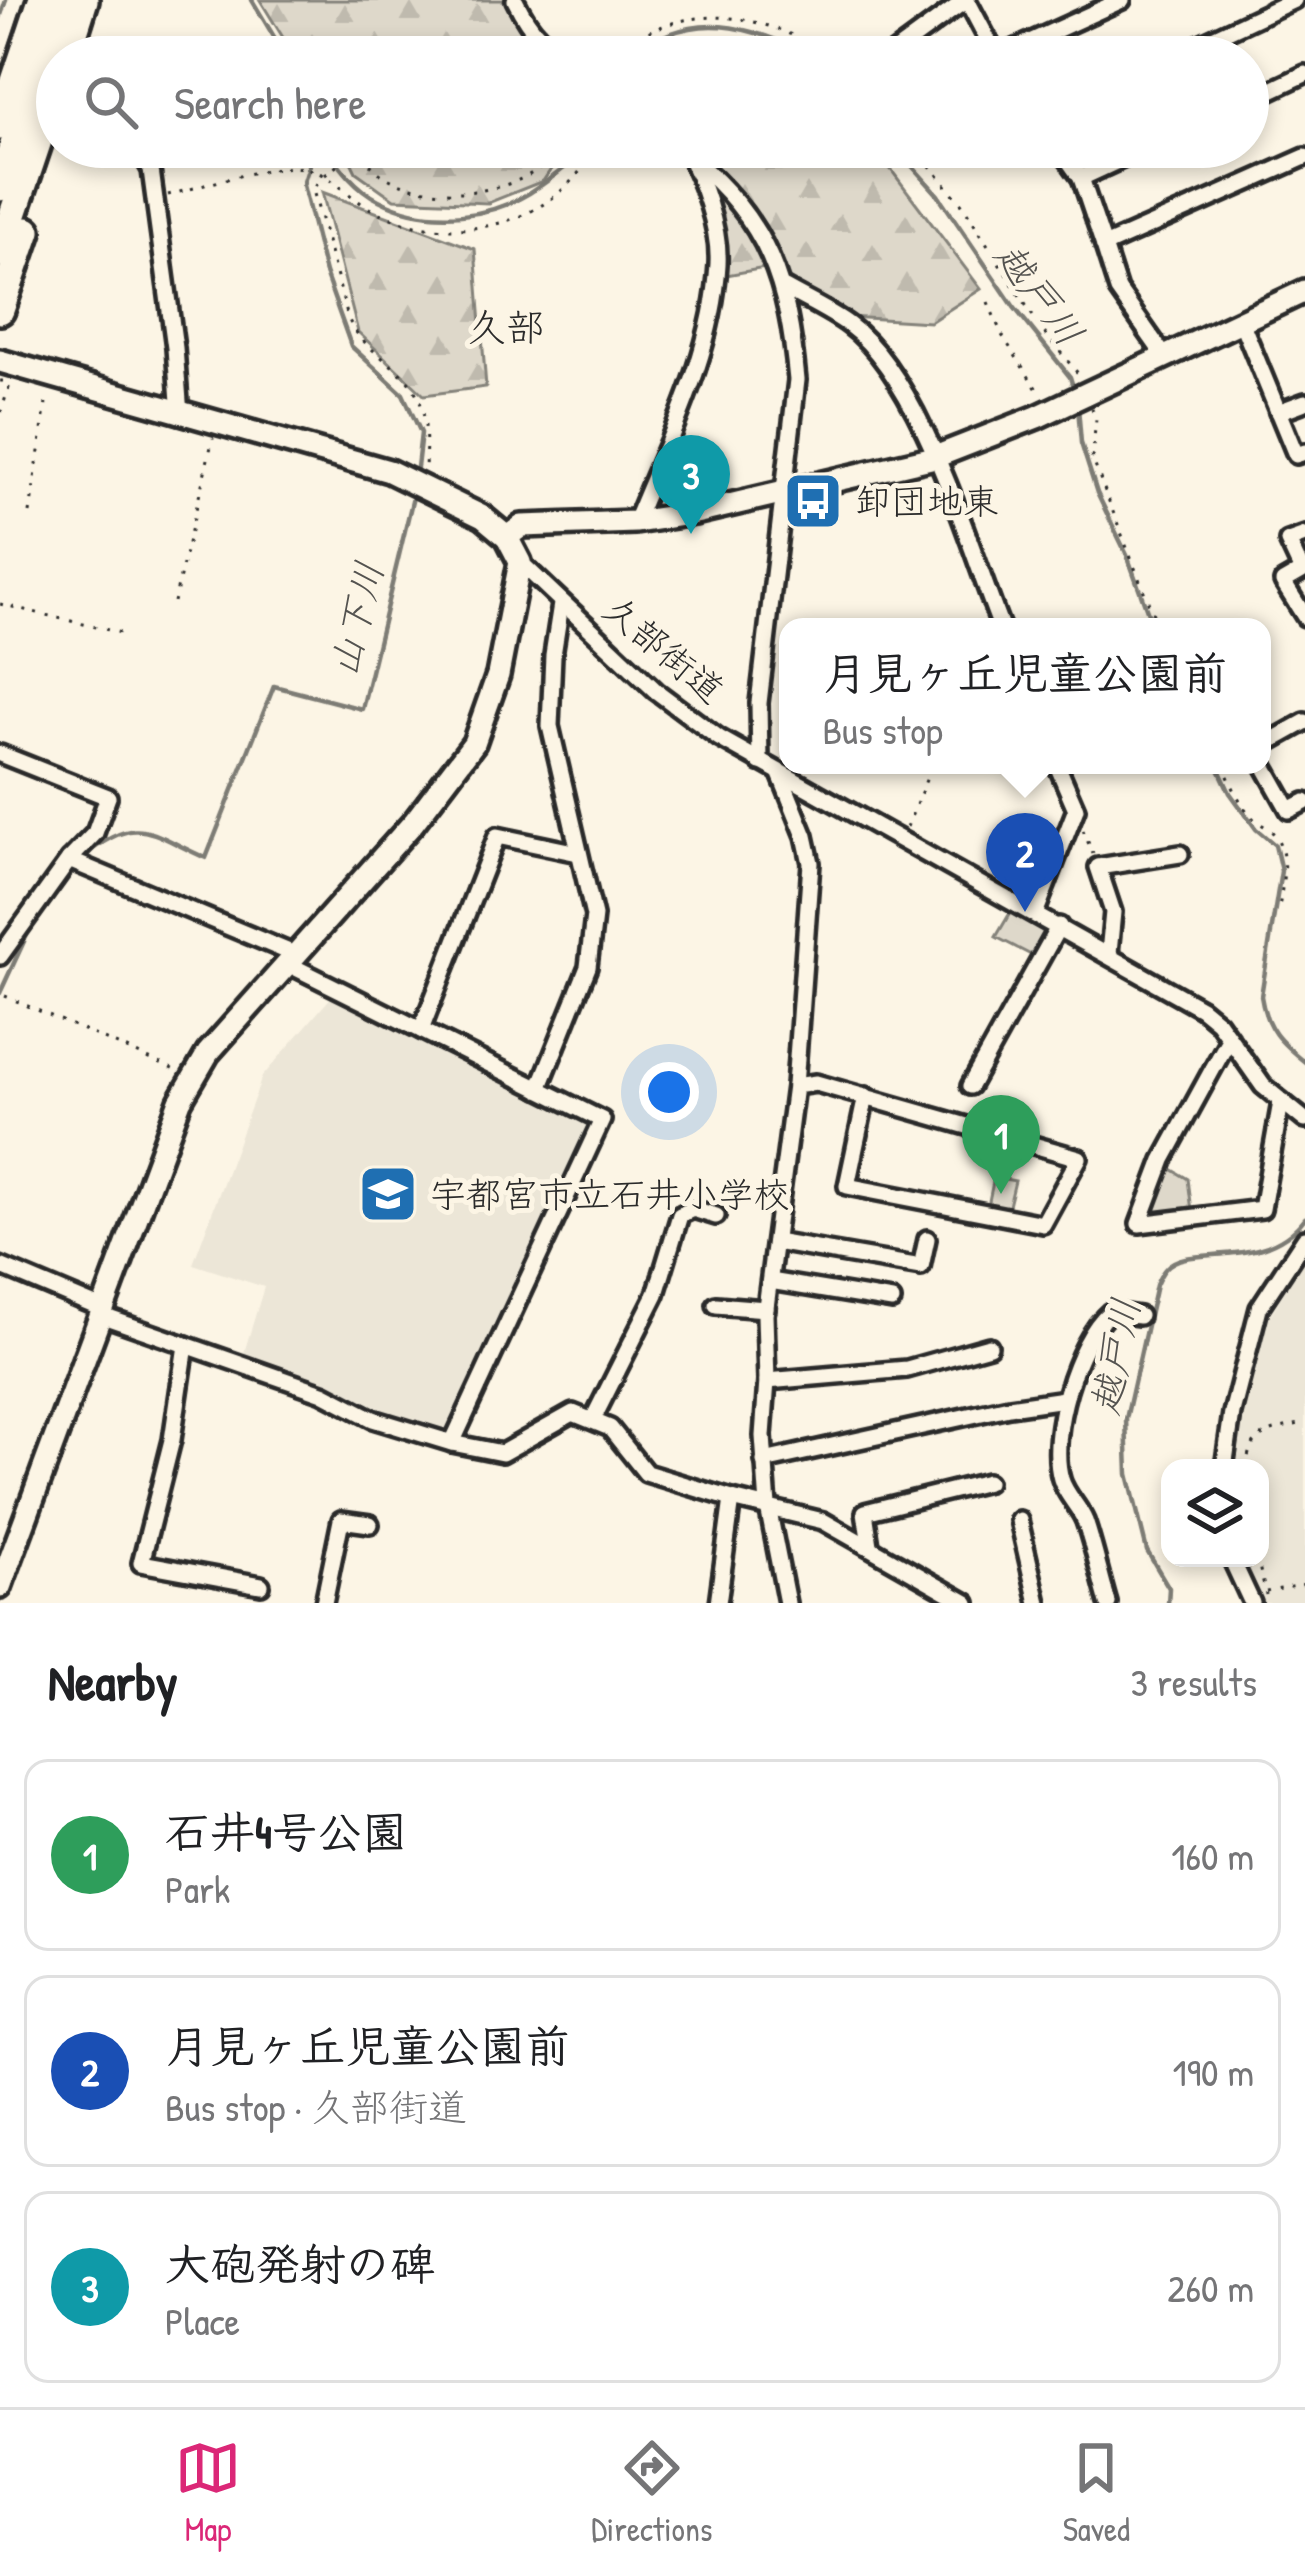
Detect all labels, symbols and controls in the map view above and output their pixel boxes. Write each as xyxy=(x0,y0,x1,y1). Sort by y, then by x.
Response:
search box xyxy=(36,36,1269,168)
icon: search xyxy=(78,69,144,135)
text: Search here xyxy=(174,72,366,133)
water label: 越戸川 xyxy=(983,230,1097,356)
district label: 久部 xyxy=(467,300,545,353)
pin: 3 xyxy=(652,435,730,534)
bus stop icon: 卸団地東 xyxy=(782,470,844,532)
place label: 卸団地東 xyxy=(855,476,999,525)
water label: 山下川 xyxy=(316,556,395,682)
street label: 久部街道 xyxy=(593,584,735,714)
popup xyxy=(779,618,1271,774)
text: 月見ヶ丘児童公園前 xyxy=(822,642,1228,703)
text: Bus stop xyxy=(822,703,943,756)
pin: 2 xyxy=(986,813,1064,912)
your location xyxy=(639,1062,699,1122)
pin: 1 xyxy=(962,1095,1040,1194)
school or university icon: 宇都宮市立石井小学校 xyxy=(357,1163,419,1225)
place label: 宇都宮市立石井小学校 xyxy=(430,1169,790,1218)
water label: 越戸川 xyxy=(1077,1293,1152,1419)
map controls xyxy=(1161,1459,1269,1567)
button: layers xyxy=(1161,1459,1269,1567)
text: Nearby xyxy=(48,1647,178,1716)
text: 3 results xyxy=(1131,1655,1257,1708)
text: 石井4号公園 xyxy=(165,1801,407,1862)
text: 1 xyxy=(83,1829,97,1882)
text: 160 m xyxy=(1171,1829,1254,1882)
text: Park xyxy=(165,1862,230,1915)
text: 月見ヶ丘児童公園前 xyxy=(165,2015,570,2076)
text: 2 xyxy=(81,2045,99,2098)
text: 190 m xyxy=(1173,2045,1254,2098)
text: Bus stop · 久部街道 xyxy=(165,2080,467,2133)
text: 大砲発射の碑 xyxy=(165,2233,435,2294)
text: 3 xyxy=(81,2261,99,2314)
text: 260 m xyxy=(1167,2261,1254,2314)
text: Place xyxy=(165,2294,240,2347)
tab: Map xyxy=(175,2435,241,2551)
tab: Directions xyxy=(591,2435,713,2551)
tab: Saved xyxy=(1063,2435,1130,2551)

